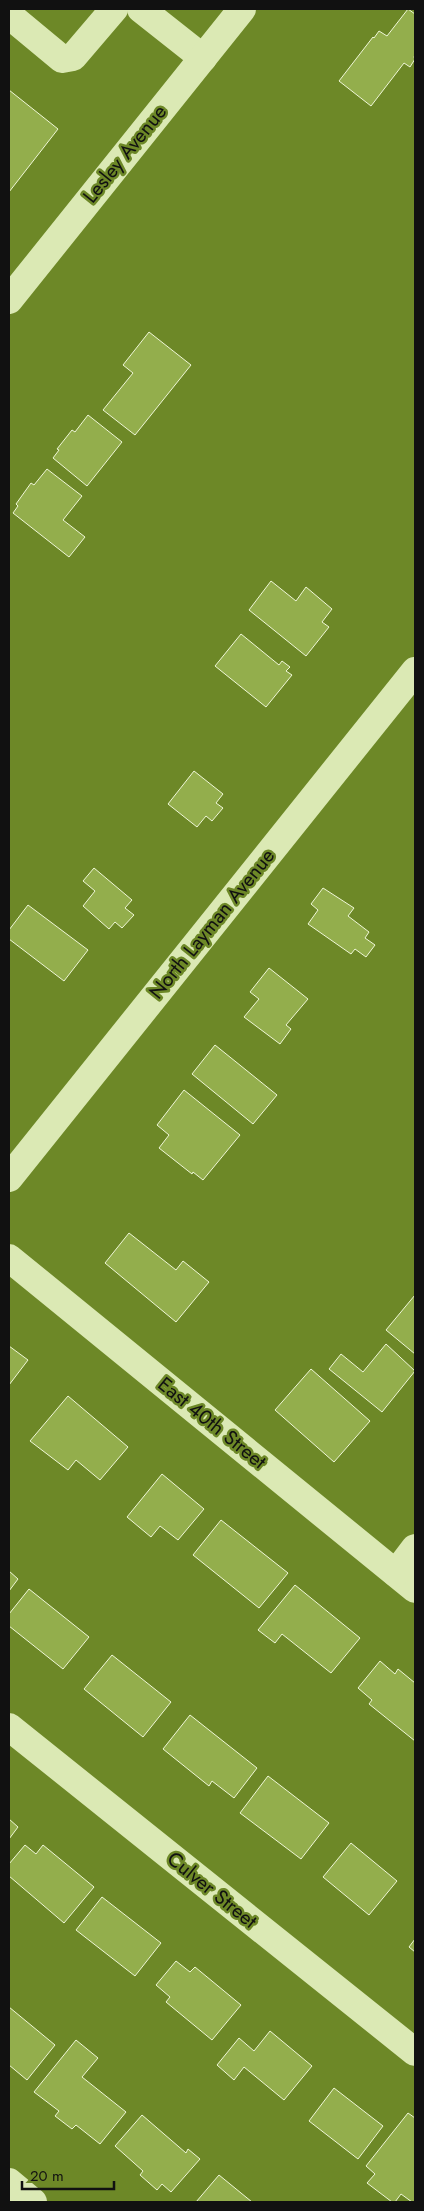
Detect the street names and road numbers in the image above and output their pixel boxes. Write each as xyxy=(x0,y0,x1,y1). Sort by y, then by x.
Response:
street label: Lesley Avenue xyxy=(76,99,174,209)
street label: North Layman Avenue xyxy=(142,843,282,1005)
street label: East 40th Street xyxy=(152,1370,273,1476)
street label: Culver Street xyxy=(161,1845,263,1935)

